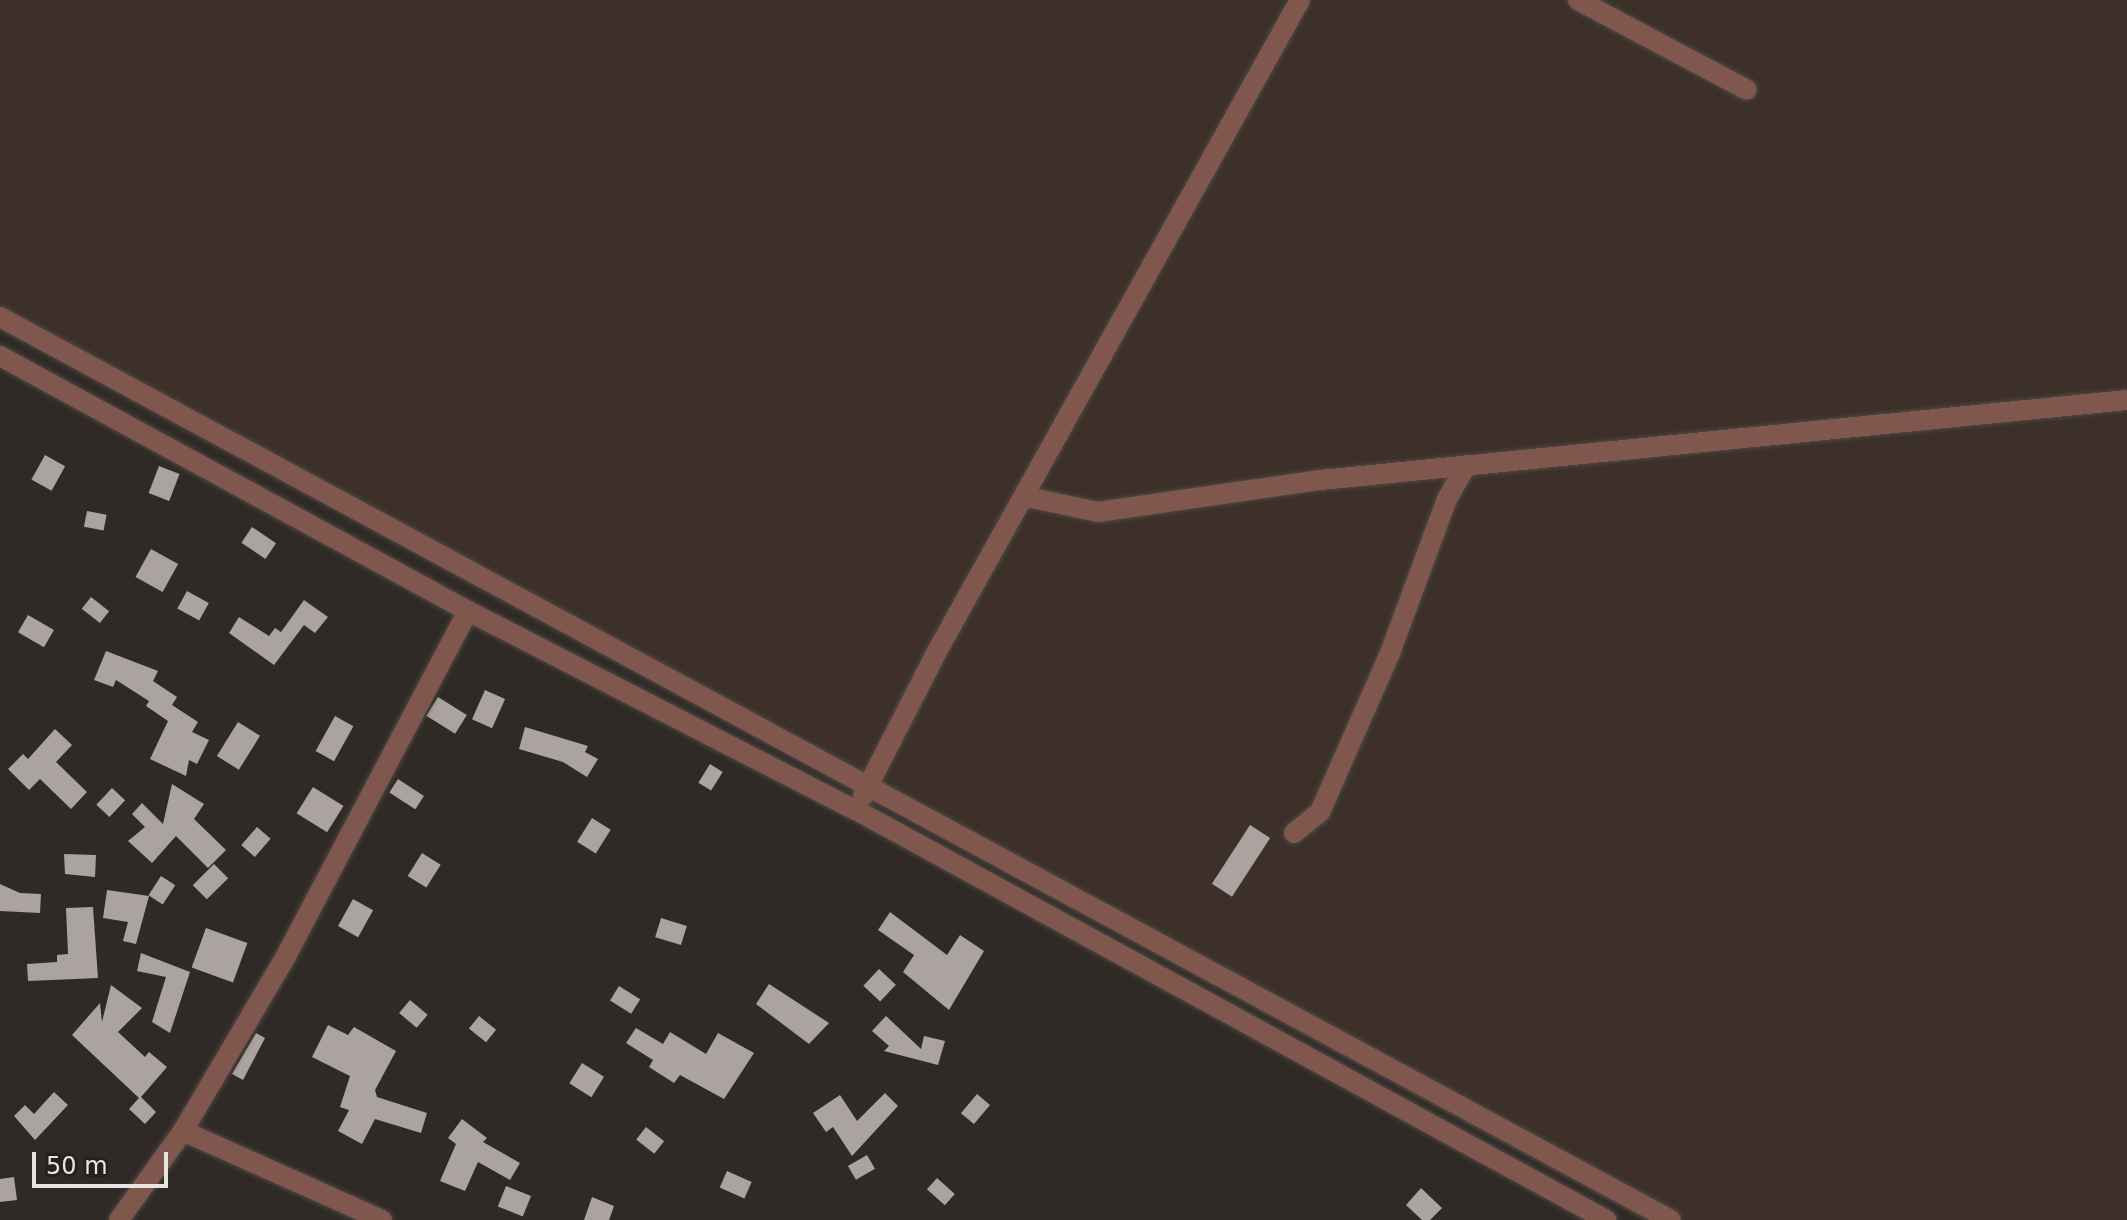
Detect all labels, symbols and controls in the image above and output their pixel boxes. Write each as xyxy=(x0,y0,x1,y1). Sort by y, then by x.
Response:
scale bar xyxy=(36,1136,172,1186)
text: 50 m xyxy=(46,1152,108,1180)

